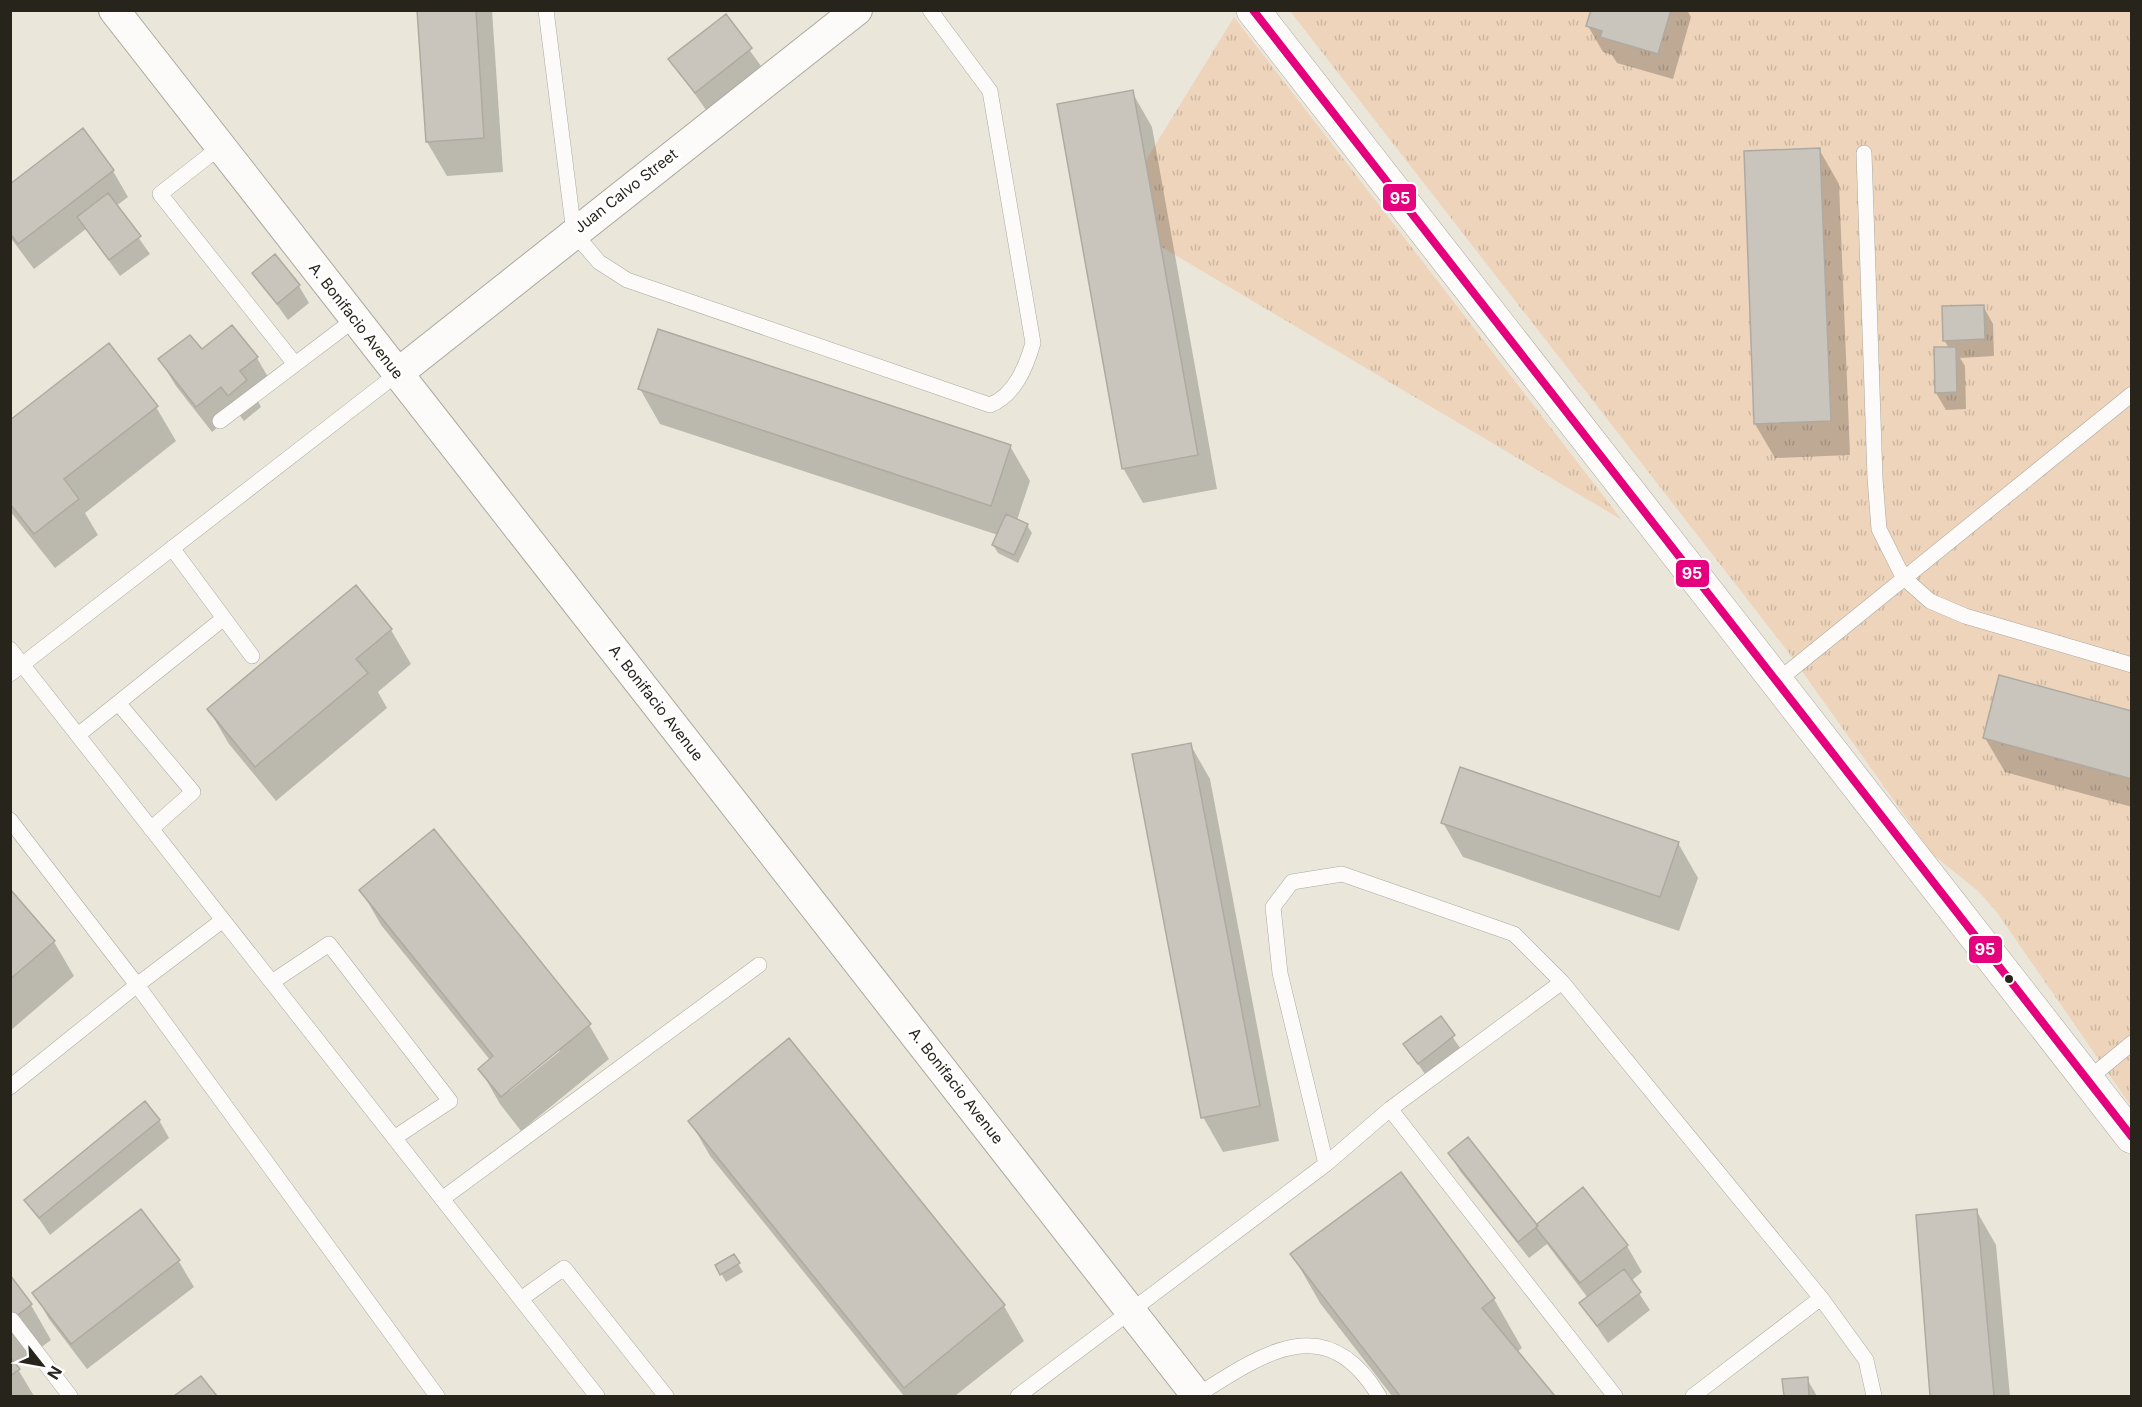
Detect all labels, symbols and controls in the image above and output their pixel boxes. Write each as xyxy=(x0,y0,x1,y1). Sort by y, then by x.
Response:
street label: Juan Calvo Street xyxy=(570,144,681,237)
line badge: 95 xyxy=(1382,183,1417,212)
text: 95 xyxy=(1390,188,1410,208)
street label: A. Bonifacio Avenue xyxy=(305,259,408,383)
line badge: 95 xyxy=(1675,559,1710,588)
text: 95 xyxy=(1682,563,1702,583)
street label: A. Bonifacio Avenue xyxy=(605,641,708,765)
line badge: 95 xyxy=(1968,935,2003,964)
text: 95 xyxy=(1975,939,1995,959)
unlabelled marker xyxy=(2003,973,2015,985)
street label: A. Bonifacio Avenue xyxy=(905,1024,1008,1148)
north arrow xyxy=(12,1335,72,1395)
text: N xyxy=(43,1362,67,1383)

